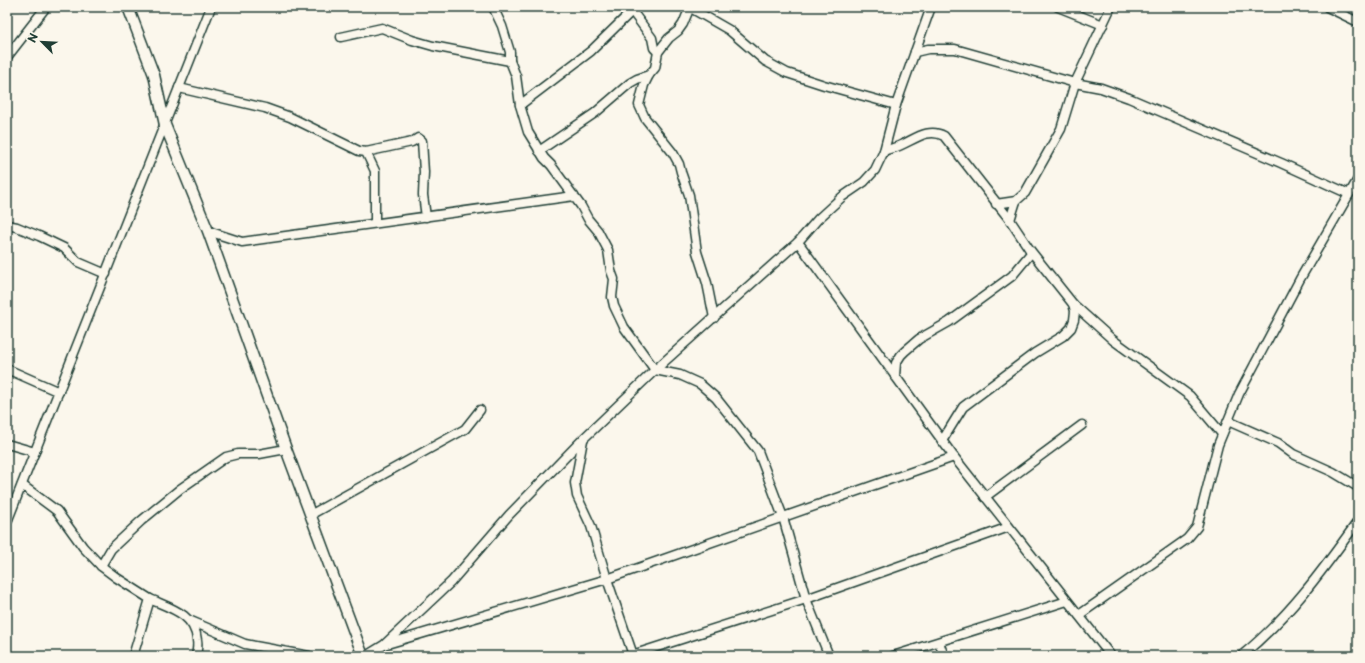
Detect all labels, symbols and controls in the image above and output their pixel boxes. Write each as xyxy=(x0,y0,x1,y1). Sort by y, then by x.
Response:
north arrow xyxy=(22,22,62,62)
text: N xyxy=(23,30,42,45)

